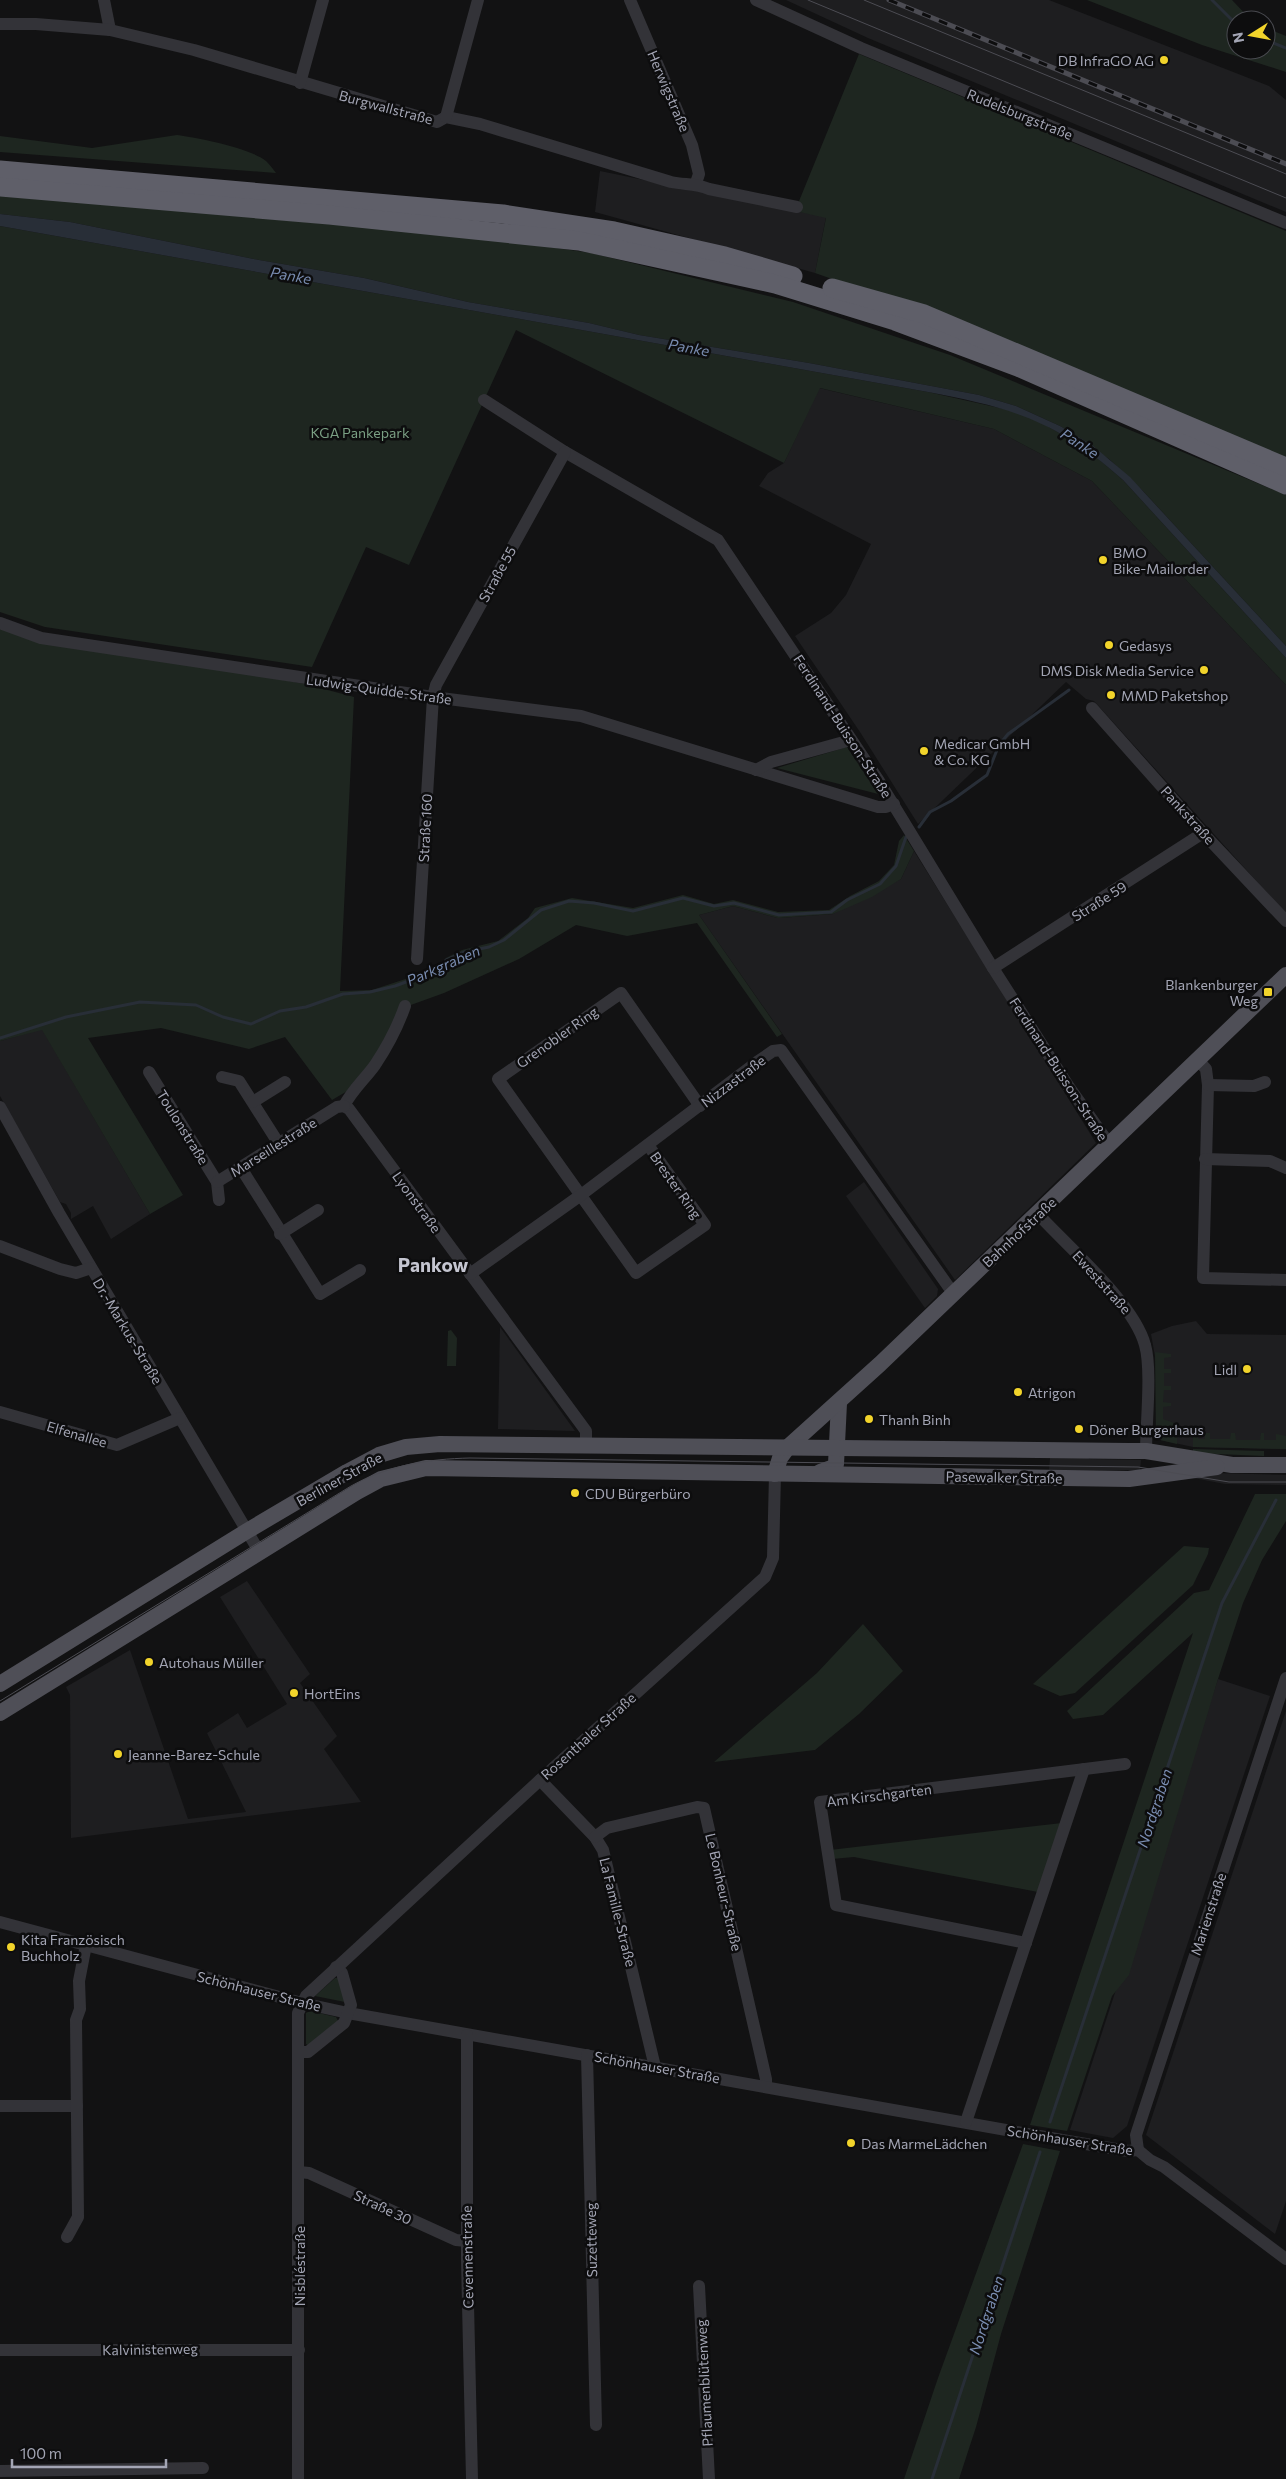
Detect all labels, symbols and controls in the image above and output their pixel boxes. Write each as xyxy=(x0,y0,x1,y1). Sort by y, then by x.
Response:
north arrow xyxy=(1226,10,1276,60)
text: N xyxy=(1228,31,1247,44)
street label: Herwigstraße xyxy=(644,48,694,134)
place label: DB InfraGO AG xyxy=(1058,52,1154,69)
marker: DB InfraGO AG xyxy=(1158,54,1170,66)
street label: Rudelsburgstraße xyxy=(965,85,1075,143)
street label: Burgwallstraße xyxy=(337,86,435,128)
water label: Panke xyxy=(269,263,313,287)
water label: Panke xyxy=(667,335,711,359)
park label: KGA Pankepark xyxy=(310,424,410,441)
water label: Panke xyxy=(1058,424,1102,462)
street label: Straße 55 xyxy=(475,543,519,605)
place label: BMO Bike-Mailorder xyxy=(1113,544,1209,577)
marker: BMO Bike-Mailorder xyxy=(1097,554,1109,566)
place label: Gedasys xyxy=(1119,637,1172,654)
marker: Gedasys xyxy=(1103,639,1115,651)
street label: Ferdinand-Buisson-Straße xyxy=(790,651,896,801)
place label: DMS Disk Media Service xyxy=(1040,662,1194,679)
marker: DMS Disk Media Service xyxy=(1198,664,1210,676)
street label: Ludwig-Quidde-Straße xyxy=(305,670,453,708)
place label: MMD Paketshop xyxy=(1121,687,1228,704)
marker: MMD Paketshop xyxy=(1105,689,1117,701)
place label: Medicar GmbH & Co. KG xyxy=(934,735,1030,768)
marker: Medicar GmbH & Co. KG xyxy=(918,745,930,757)
street label: Pankstraße xyxy=(1157,782,1219,848)
street label: Straße 160 xyxy=(415,793,435,863)
street label: Straße 59 xyxy=(1068,877,1130,925)
water label: Parkgraben xyxy=(403,941,483,989)
place label: Blankenburger Weg xyxy=(1165,976,1258,1009)
marker: Blankenburger Weg xyxy=(1262,986,1274,998)
street label: Ferdinand-Buisson-Straße xyxy=(1006,994,1112,1144)
street label: Grenobler Ring xyxy=(513,1002,601,1071)
street label: Nizzastraße xyxy=(697,1051,769,1111)
street label: Toulonstraße xyxy=(153,1087,213,1167)
street label: Marseillestraße xyxy=(227,1114,319,1180)
street label: Brester Ring xyxy=(647,1148,706,1222)
street label: Lyonstraße xyxy=(389,1168,445,1236)
street label: Bahnhofstraße xyxy=(979,1193,1059,1271)
street label: Eweststraße xyxy=(1069,1247,1135,1317)
district label: Pankow xyxy=(398,1253,468,1276)
street label: Dr.-Markus-Straße xyxy=(90,1275,166,1387)
place label: Lidl xyxy=(1214,1361,1237,1378)
marker: Lidl xyxy=(1241,1363,1253,1375)
place label: Atrigon xyxy=(1028,1384,1076,1401)
marker: Atrigon xyxy=(1012,1386,1024,1398)
place label: Thanh Binh xyxy=(879,1411,951,1428)
marker: Thanh Binh xyxy=(863,1413,875,1425)
street label: Elfenallee xyxy=(45,1417,109,1451)
place label: Döner Burgerhaus xyxy=(1089,1421,1204,1438)
marker: Döner Burgerhaus xyxy=(1073,1423,1085,1435)
street label: Berliner Straße xyxy=(293,1448,385,1510)
street label: Pasewalker Straße xyxy=(945,1467,1063,1487)
place label: CDU Bürgerbüro xyxy=(585,1485,691,1502)
marker: CDU Bürgerbüro xyxy=(569,1487,581,1499)
place label: Autohaus Müller xyxy=(159,1654,264,1671)
marker: Autohaus Müller xyxy=(143,1656,155,1668)
place label: HortEins xyxy=(304,1685,361,1702)
marker: HortEins xyxy=(288,1687,300,1699)
street label: Rosenthaler Straße xyxy=(537,1689,639,1783)
place label: Jeanne-Barez-Schule xyxy=(128,1746,260,1763)
marker: Jeanne-Barez-Schule xyxy=(112,1748,124,1760)
water label: Nordgraben xyxy=(1133,1766,1175,1850)
street label: Am Kirschgarten xyxy=(826,1780,932,1810)
street label: Le Bonheur-Straße xyxy=(702,1831,746,1953)
street label: La Famille-Straße xyxy=(596,1856,640,1968)
street label: Marienstraße xyxy=(1187,1871,1229,1957)
place label: Kita Französisch Buchholz xyxy=(21,1931,125,1964)
marker: Kita Französisch Buchholz xyxy=(5,1941,17,1953)
street label: Schönhauser Straße xyxy=(195,1967,323,2015)
street label: Schönhauser Straße xyxy=(593,2048,721,2086)
street label: Schönhauser Straße xyxy=(1006,2122,1134,2158)
place label: Das MarmeLädchen xyxy=(861,2135,987,2152)
marker: Das MarmeLädchen xyxy=(845,2137,857,2149)
street label: Straße 30 xyxy=(351,2186,415,2228)
street label: Suzetteweg xyxy=(582,2202,600,2278)
street label: Cevennenstraße xyxy=(458,2205,476,2309)
street label: Nisbléstraße xyxy=(291,2226,308,2306)
water label: Nordgraben xyxy=(965,2273,1007,2357)
street label: Pflaumenblütenweg xyxy=(692,2319,716,2447)
street label: Kalvinistenweg xyxy=(102,2340,198,2358)
scale bar xyxy=(12,2436,166,2468)
text: 100 m xyxy=(20,2444,62,2462)

